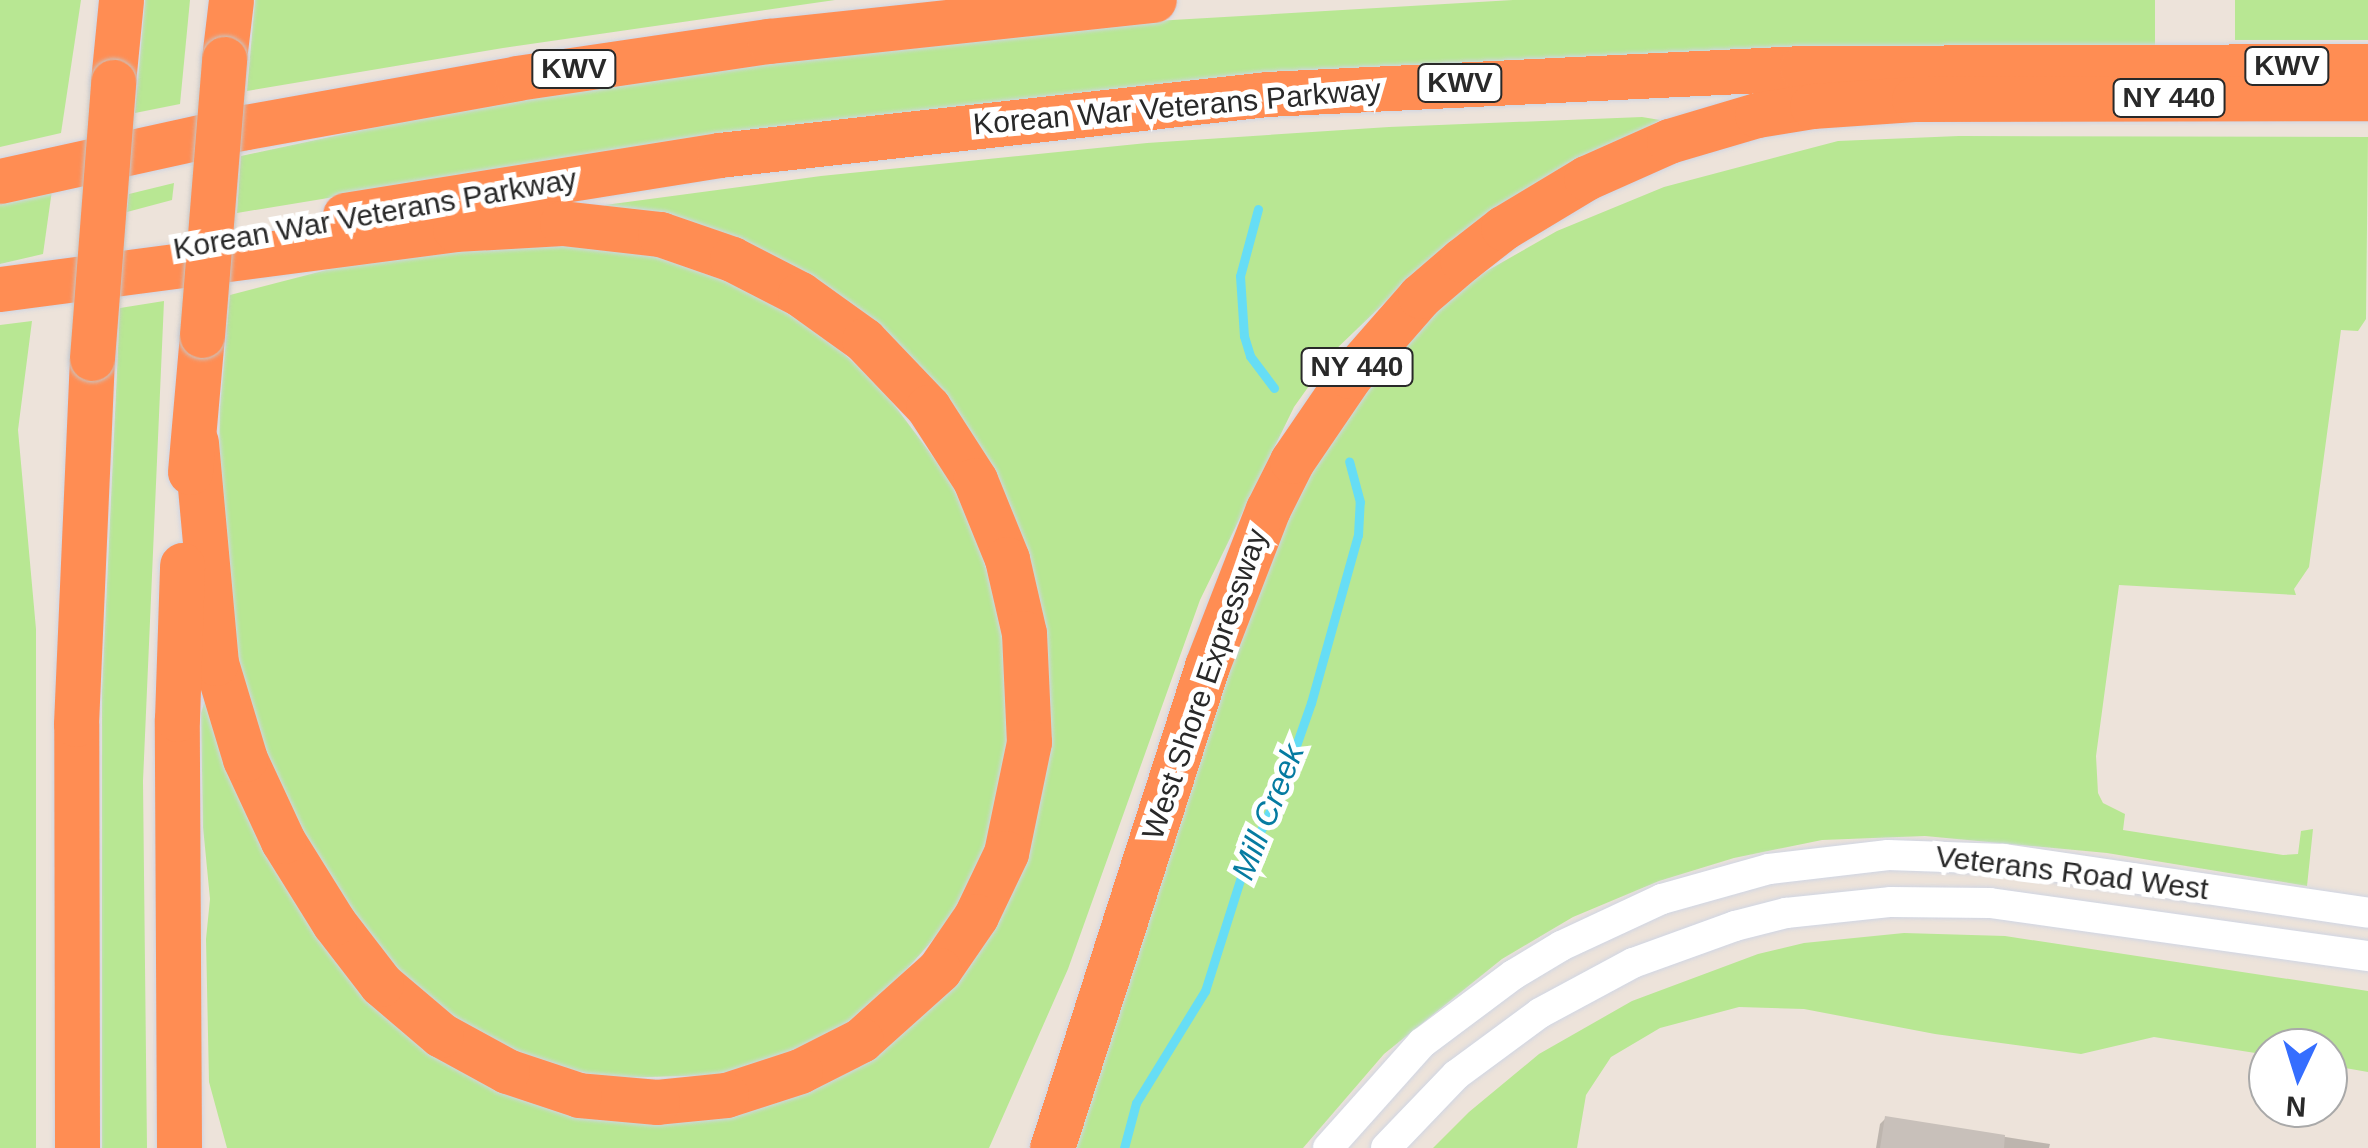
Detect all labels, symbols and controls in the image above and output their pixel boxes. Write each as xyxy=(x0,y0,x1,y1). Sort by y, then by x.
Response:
road number: KWV xyxy=(2242,43,2332,89)
road number: KWV xyxy=(529,46,619,92)
road number: KWV xyxy=(1415,60,1505,106)
street label: Korean War Veterans Parkway xyxy=(972,71,1382,143)
road number: NY 440 xyxy=(2112,75,2226,121)
street label: Korean War Veterans Parkway xyxy=(170,161,580,267)
road number: NY 440 xyxy=(1300,344,1414,390)
street label: West Shore Expressway xyxy=(1135,524,1275,844)
water label: Mill Creek xyxy=(1224,739,1312,885)
street label: Veterans Road West xyxy=(1934,838,2210,908)
north arrow xyxy=(2248,1028,2348,1128)
text: N xyxy=(2285,1090,2307,1123)

